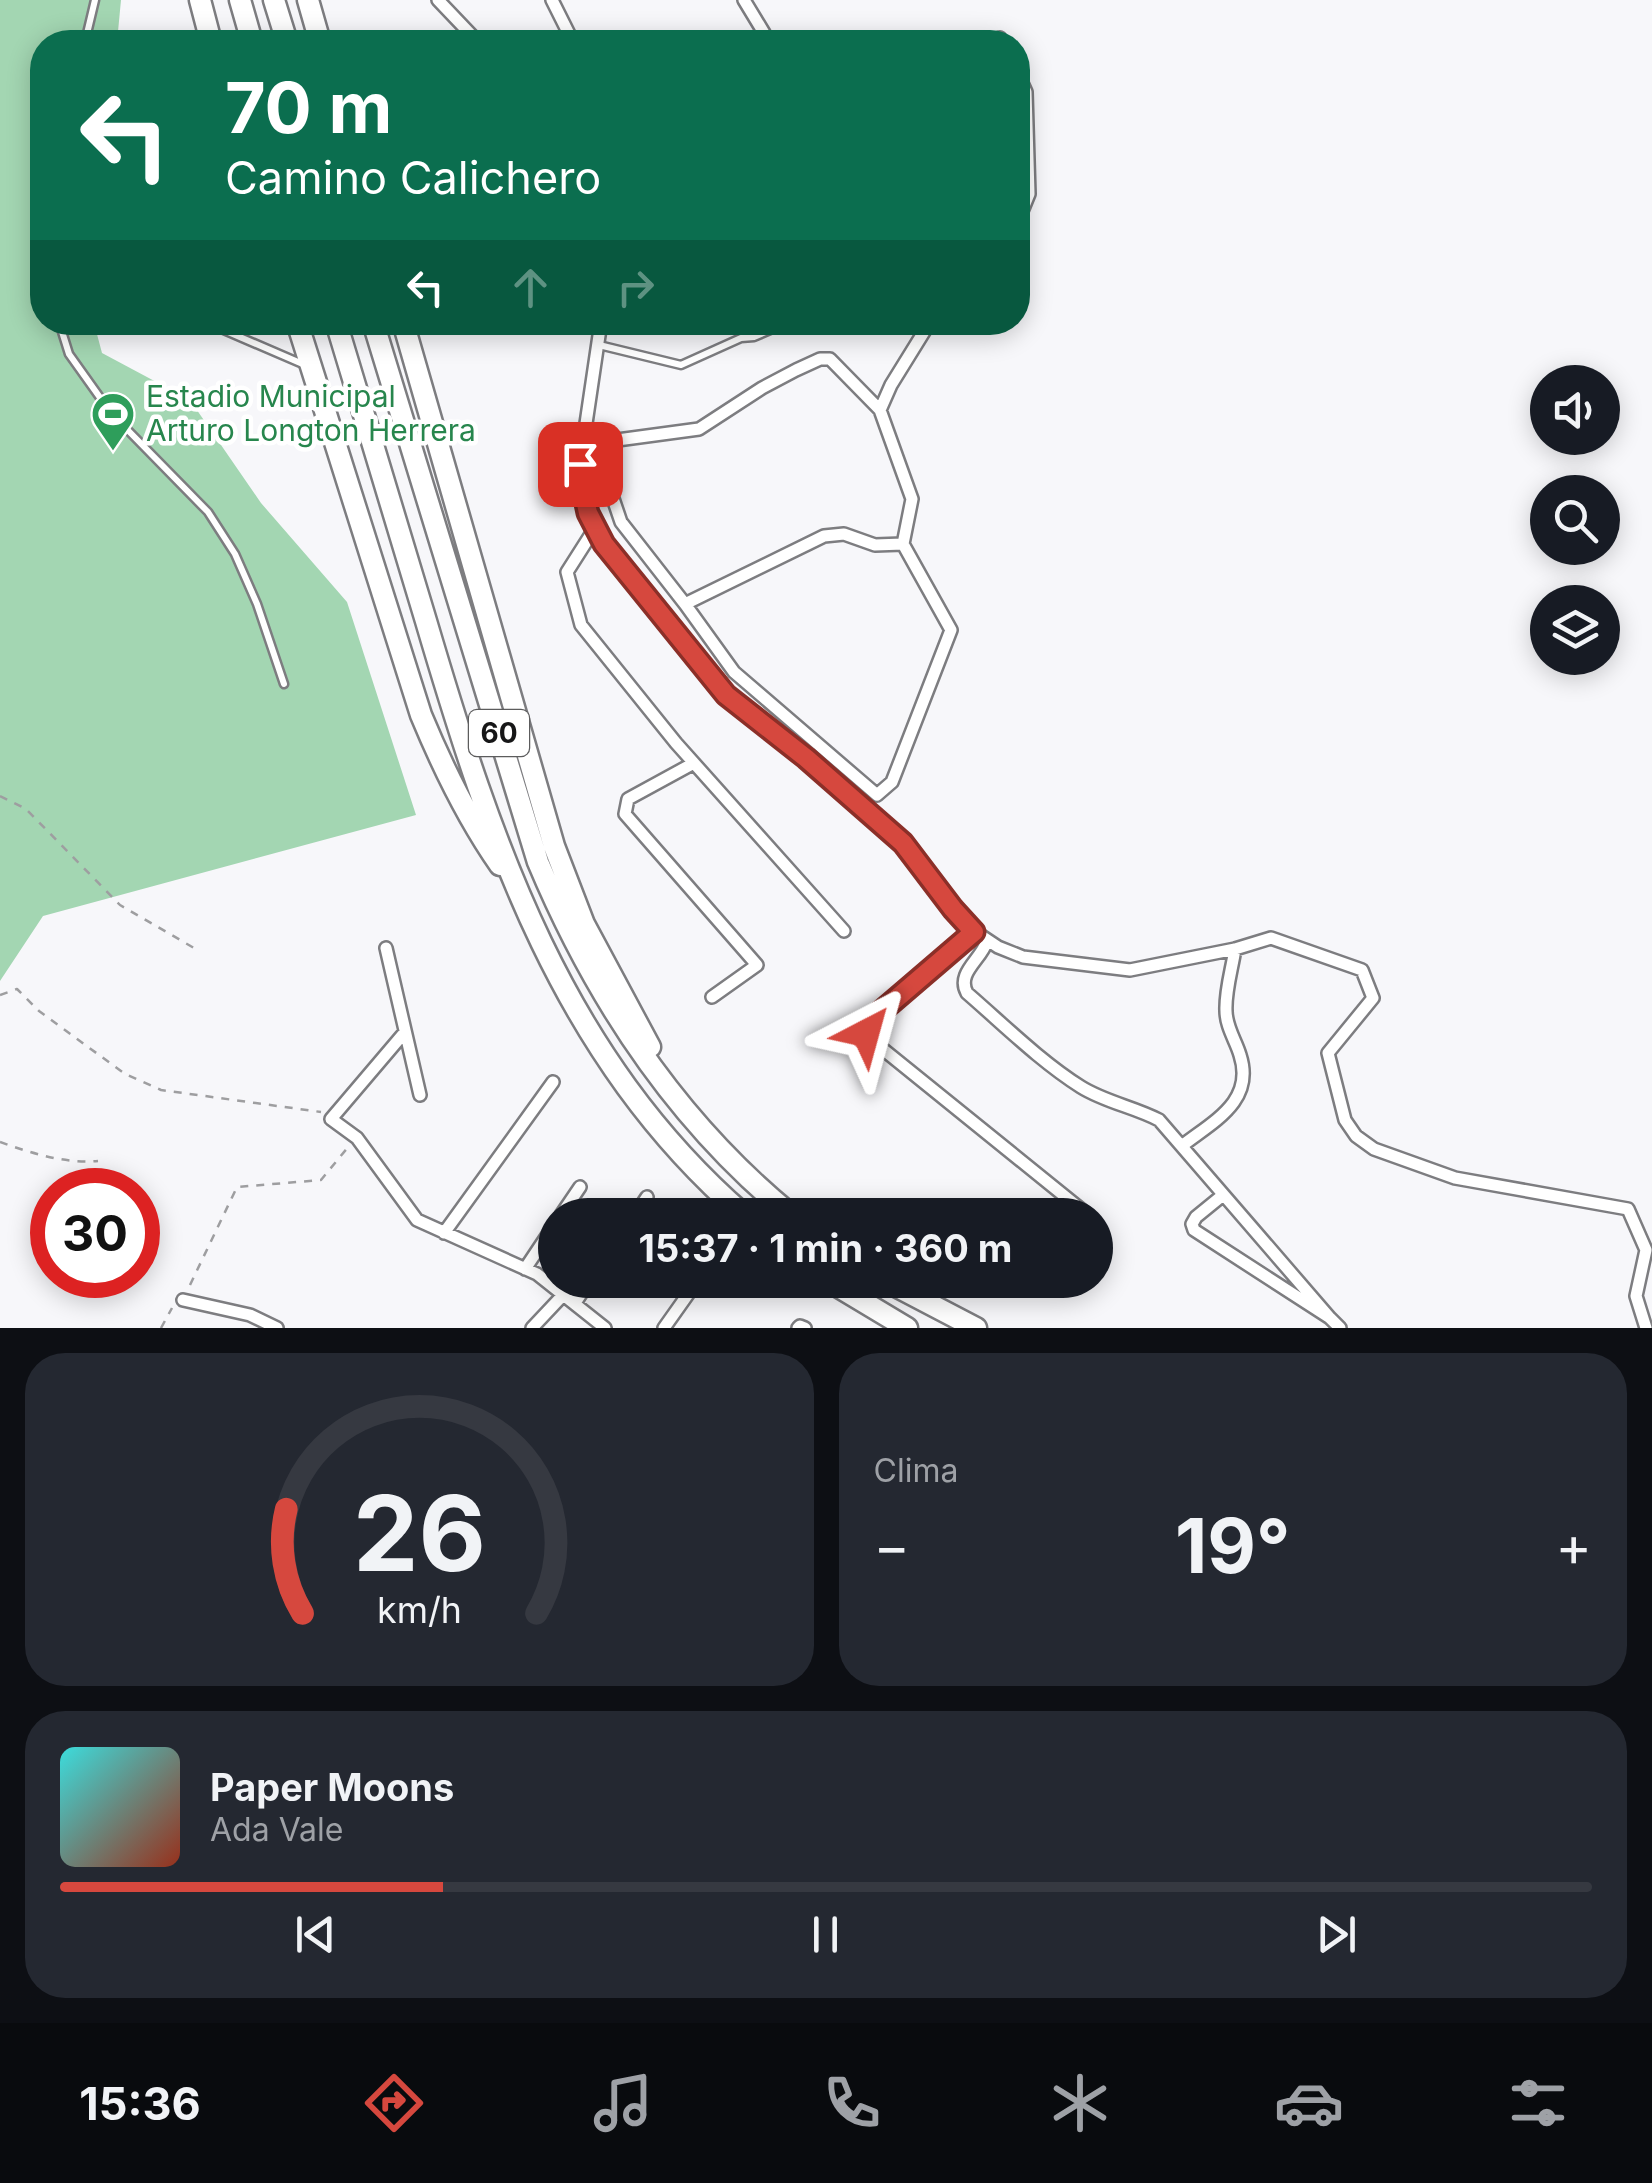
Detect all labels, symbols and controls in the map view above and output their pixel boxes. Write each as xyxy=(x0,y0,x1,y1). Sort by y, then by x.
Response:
text: 70 m xyxy=(225,65,392,150)
icon: left xyxy=(60,70,190,200)
text: Camino Calichero xyxy=(225,150,601,205)
icon: left xyxy=(398,260,453,315)
icon: ahead xyxy=(503,260,558,315)
icon: right xyxy=(608,260,663,315)
map controls xyxy=(1530,365,1620,675)
button: sound xyxy=(1530,365,1620,455)
place label: Estadio Municipal Arturo Longton Herrera xyxy=(146,378,476,448)
sports icon: Estadio Municipal Arturo Longton Herrera xyxy=(90,391,136,452)
pin xyxy=(538,422,623,507)
icon: arrive xyxy=(553,437,608,492)
button: search xyxy=(1530,475,1620,565)
button: layers xyxy=(1530,585,1620,675)
road number: 60 xyxy=(469,710,529,756)
position arrow xyxy=(814,981,918,1085)
speed limit sign: 30 xyxy=(30,1168,160,1298)
text: 15:37 · 1 min · 360 m xyxy=(639,1225,1012,1271)
text: Clima xyxy=(874,1451,958,1490)
text: 26 xyxy=(353,1470,486,1596)
text: 19° xyxy=(1175,1500,1291,1591)
text: − xyxy=(874,1513,910,1579)
text: + xyxy=(1556,1513,1592,1579)
text: km/h xyxy=(377,1588,462,1632)
text: Paper Moons xyxy=(210,1764,454,1810)
text: Ada Vale xyxy=(210,1810,343,1849)
icon: previous xyxy=(288,1907,343,1962)
icon: pause xyxy=(798,1907,853,1962)
icon: next xyxy=(1309,1907,1364,1962)
icon: directions xyxy=(359,2068,429,2138)
icon: music xyxy=(588,2068,658,2138)
icon: phone xyxy=(817,2068,887,2138)
icon: climate xyxy=(1045,2068,1115,2138)
icon: car xyxy=(1274,2068,1344,2138)
icon: filters xyxy=(1503,2068,1573,2138)
text: 15:36 xyxy=(79,2076,201,2131)

